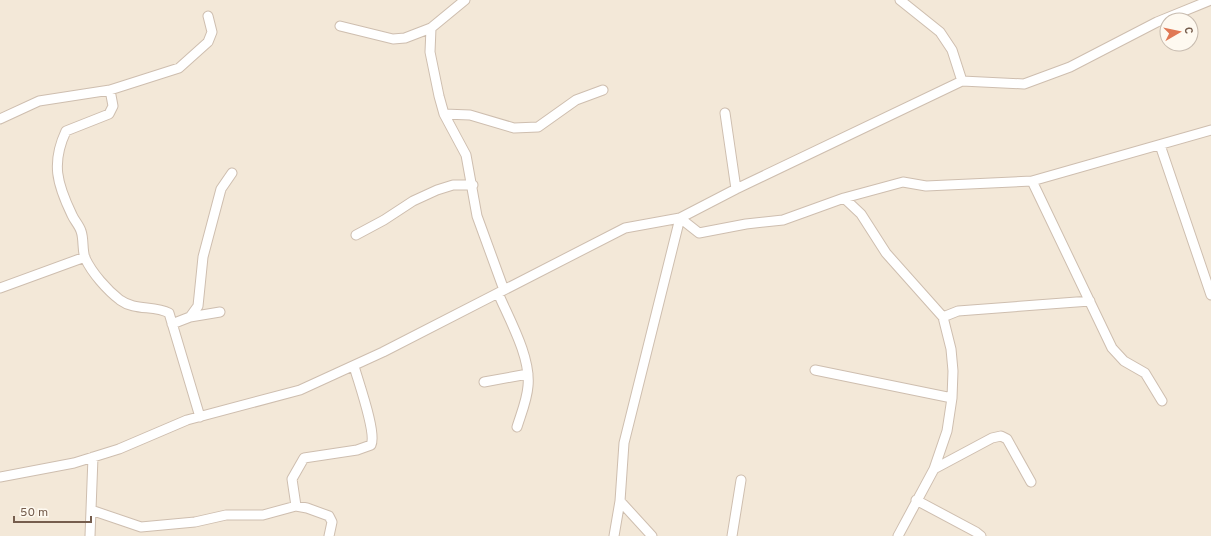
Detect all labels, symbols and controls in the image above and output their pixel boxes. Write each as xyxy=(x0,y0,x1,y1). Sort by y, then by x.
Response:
north arrow xyxy=(1159,12,1199,52)
text: С xyxy=(1180,26,1195,35)
scale bar xyxy=(14,498,91,524)
text: 50 m xyxy=(20,505,48,521)

